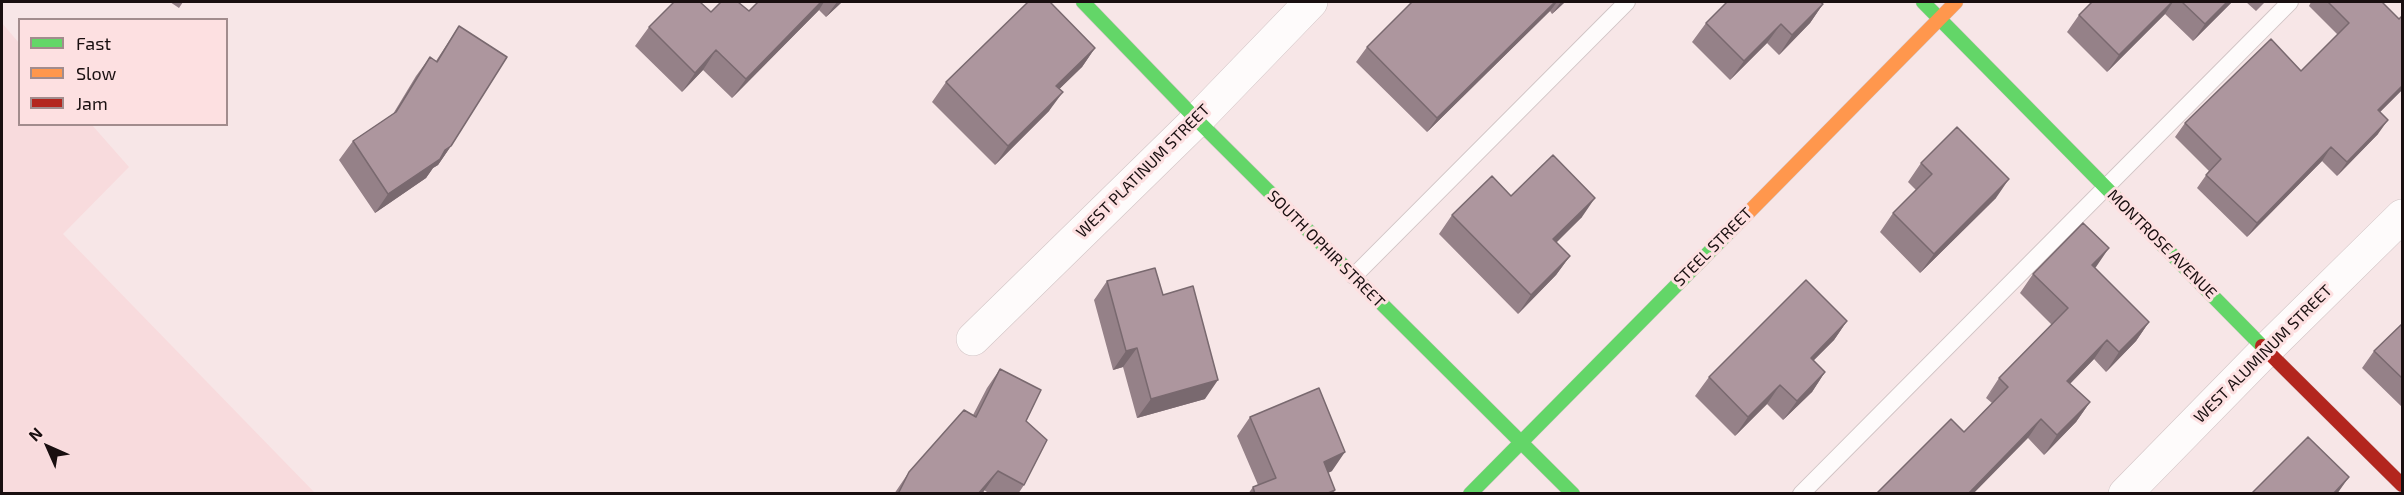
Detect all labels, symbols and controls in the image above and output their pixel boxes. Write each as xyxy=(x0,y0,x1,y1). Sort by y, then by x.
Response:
legend xyxy=(18,18,228,126)
text: Fast xyxy=(76,32,111,54)
text: Slow xyxy=(76,62,116,84)
text: Jam xyxy=(76,92,108,114)
street label: WEST PLATINUM STREET xyxy=(1072,100,1214,242)
street label: MONTROSE AVENUE xyxy=(2103,185,2221,303)
street label: SOUTH OPHIR STREET xyxy=(1263,186,1389,312)
street label: STEEL STREET xyxy=(1670,204,1756,290)
street label: WEST ALUMINUM STREET xyxy=(2190,281,2336,427)
north arrow xyxy=(18,417,78,477)
text: N xyxy=(24,423,46,445)

